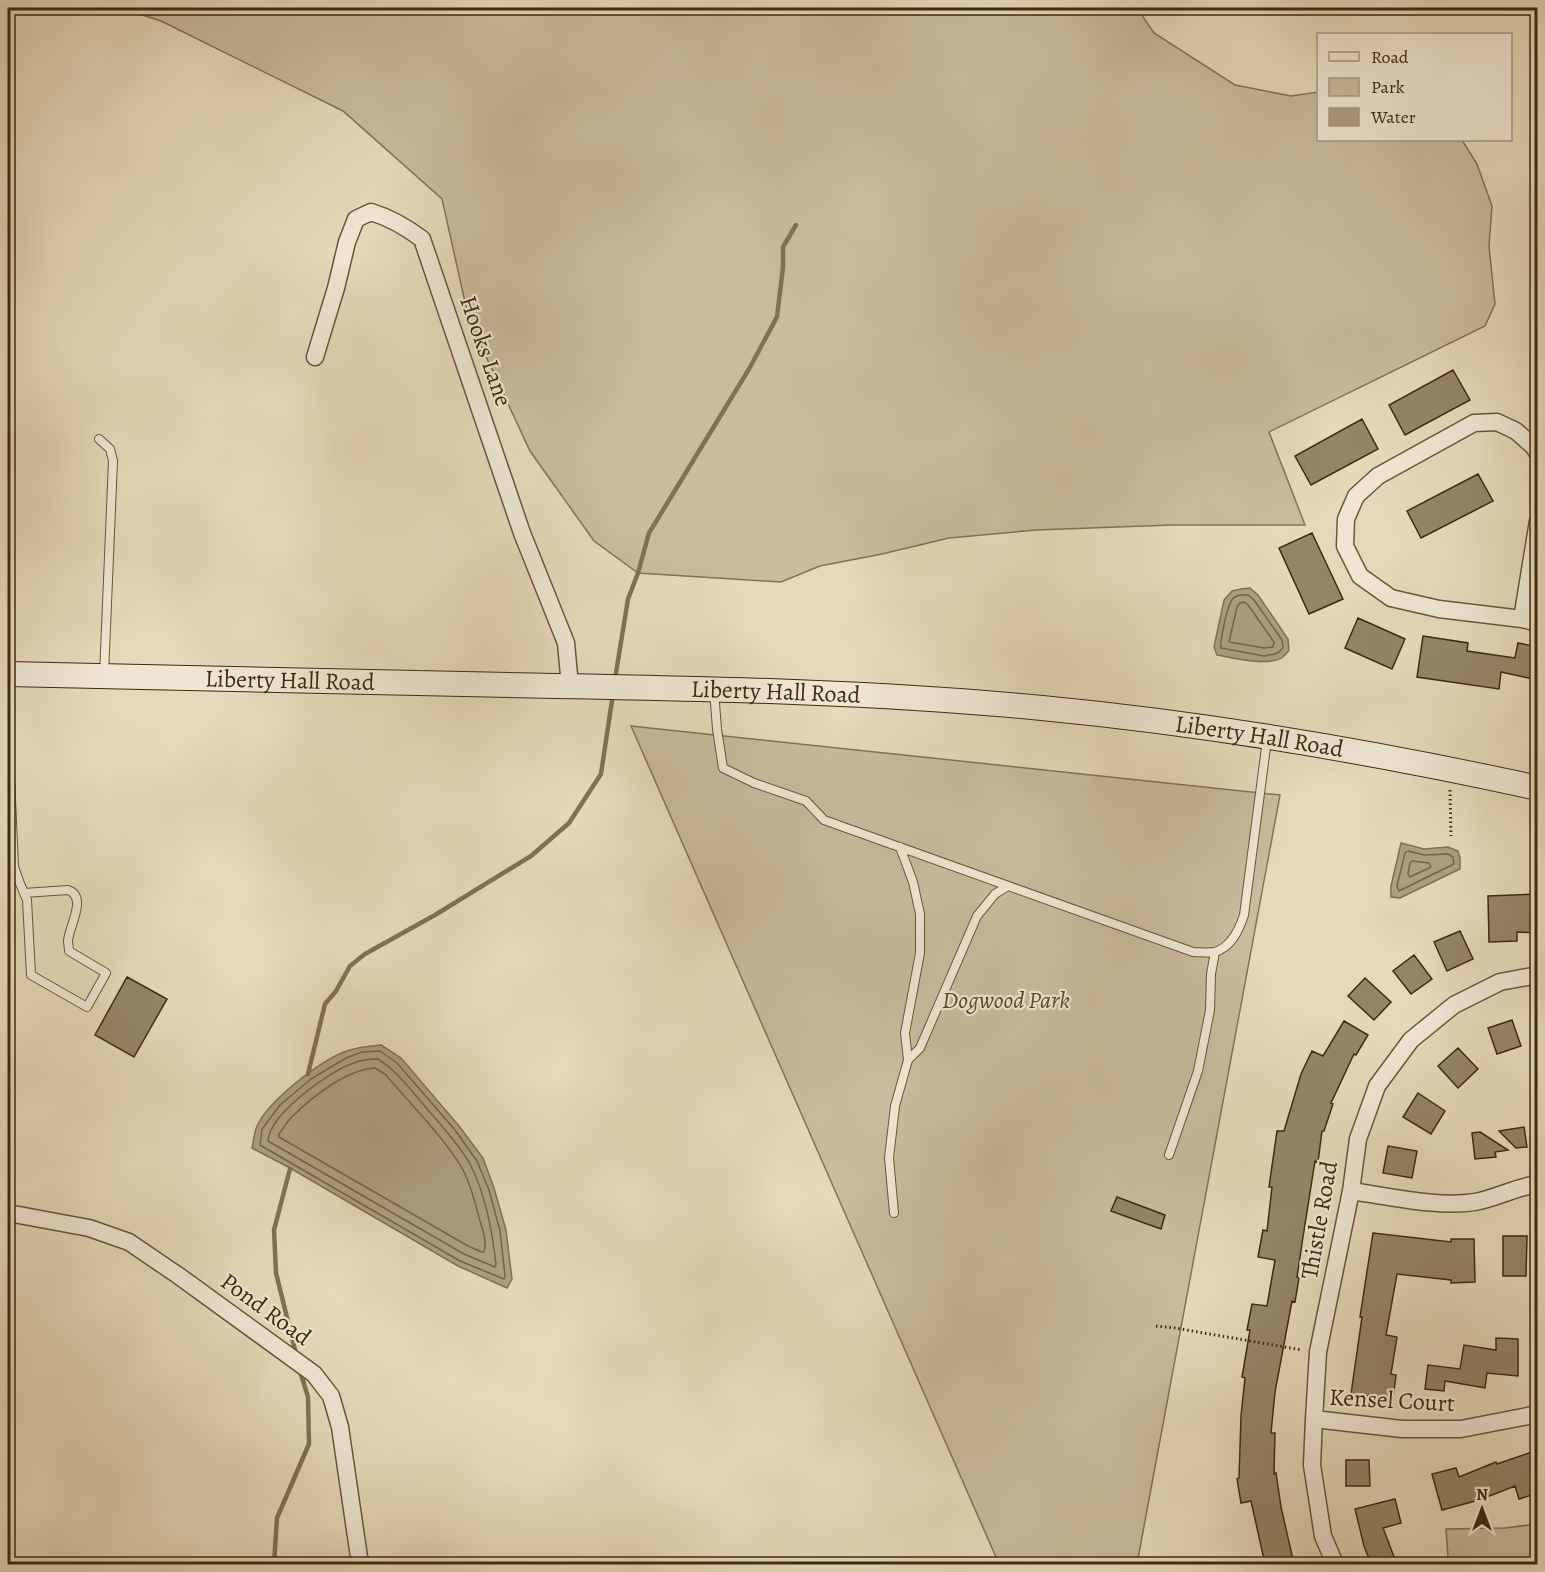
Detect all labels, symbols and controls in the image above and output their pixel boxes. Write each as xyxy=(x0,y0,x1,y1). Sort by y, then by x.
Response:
legend xyxy=(1317,33,1512,141)
text: Road xyxy=(1371,45,1409,69)
text: Park xyxy=(1371,75,1405,99)
text: Water xyxy=(1370,105,1416,129)
street label: Hooks Lane xyxy=(452,291,520,411)
street label: Liberty Hall Road xyxy=(205,662,375,698)
street label: Liberty Hall Road xyxy=(691,673,862,711)
street label: Liberty Hall Road xyxy=(1173,707,1346,765)
park label: Dogwood Park xyxy=(942,984,1070,1016)
street label: Thistle Road xyxy=(1293,1158,1345,1282)
street label: Pond Road xyxy=(214,1265,318,1353)
street label: Kensel Court xyxy=(1328,1381,1456,1419)
north arrow xyxy=(1452,1479,1512,1539)
text: N xyxy=(1476,1484,1488,1506)

